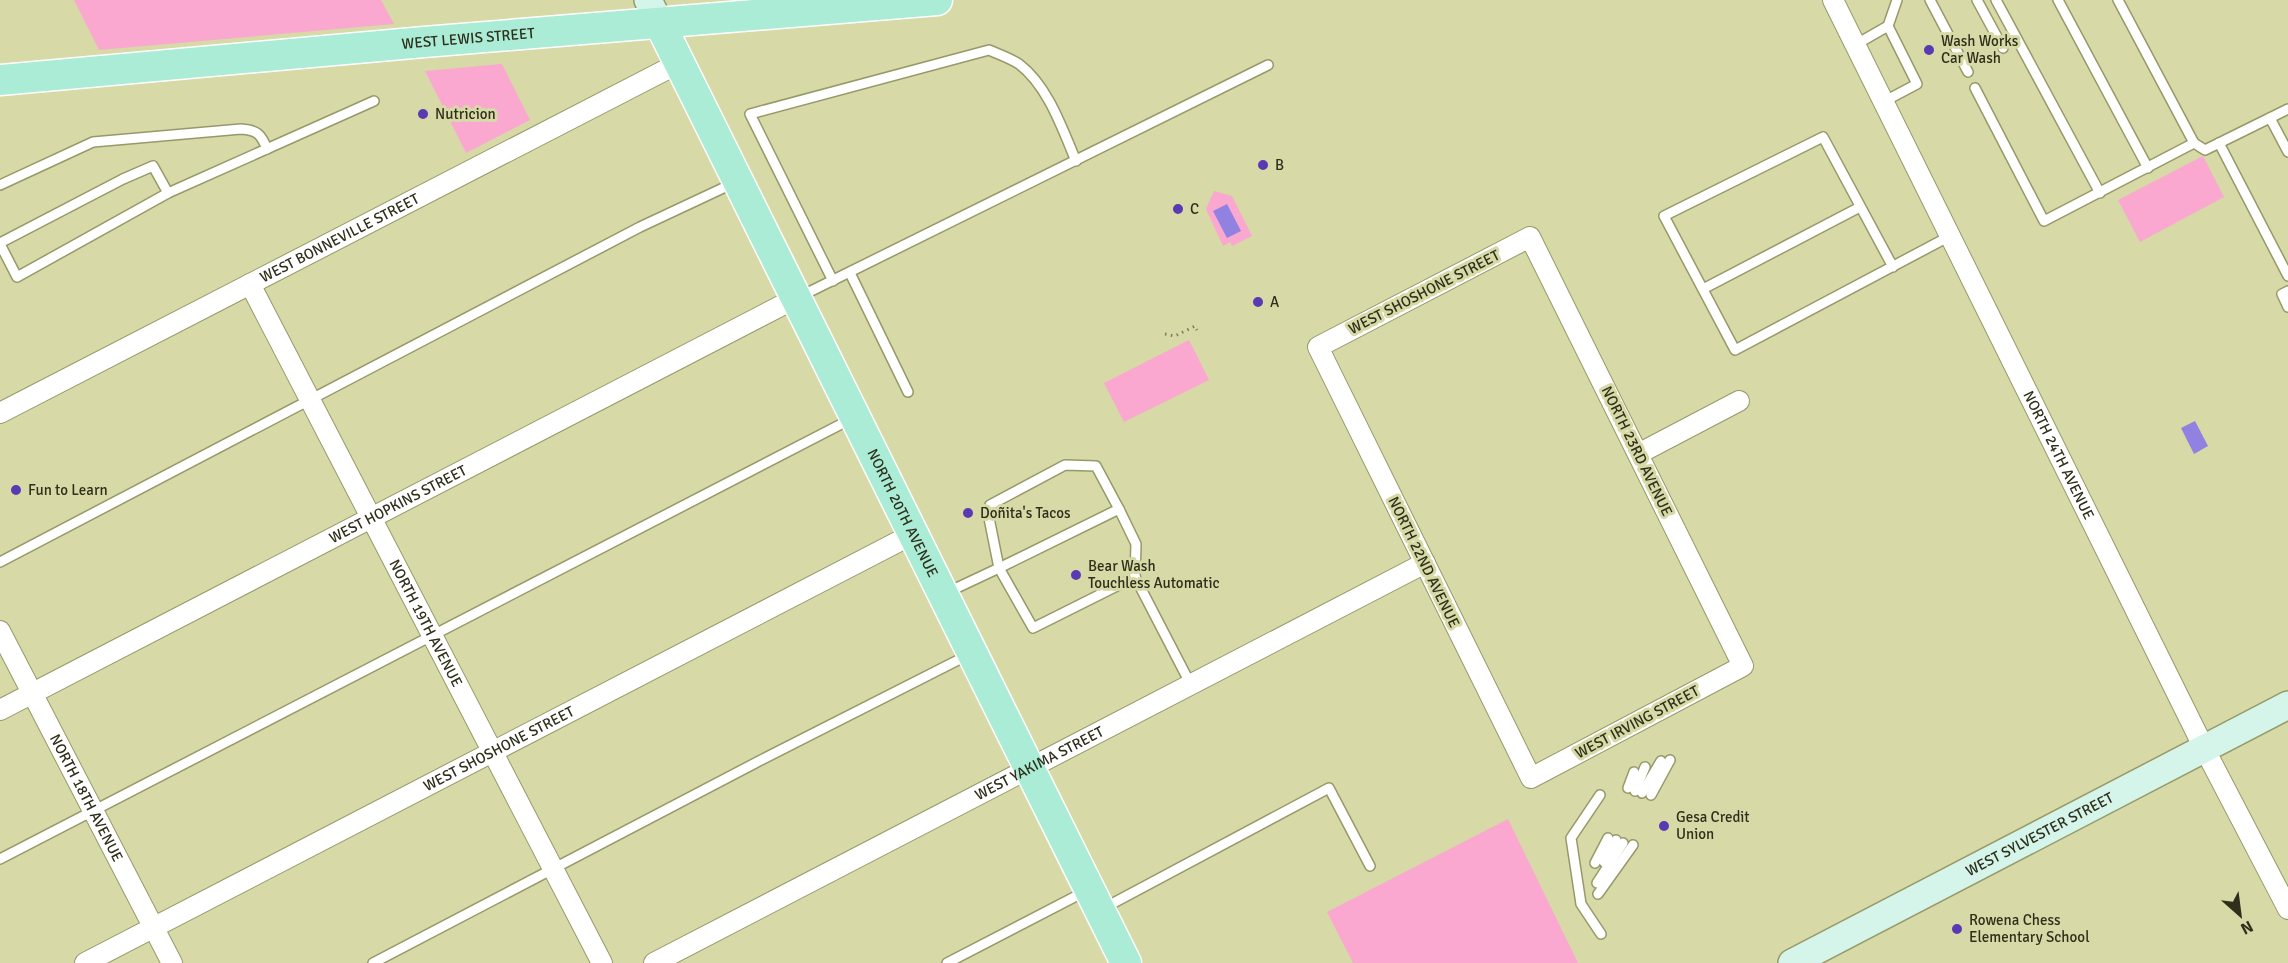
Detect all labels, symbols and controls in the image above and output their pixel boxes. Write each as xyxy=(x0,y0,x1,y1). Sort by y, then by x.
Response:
street label: WEST LEWIS STREET xyxy=(401,24,536,53)
place label: Wash Works Car Wash xyxy=(1941,32,2019,67)
marker: Wash Works Car Wash xyxy=(1922,43,1936,57)
place label: Nutricion xyxy=(435,105,496,123)
marker: Nutricion xyxy=(416,107,430,121)
place label: B xyxy=(1275,156,1284,174)
marker: B xyxy=(1256,158,1270,172)
street label: WEST BONNEVILLE STREET xyxy=(257,189,423,286)
place label: C xyxy=(1190,200,1199,218)
marker: C xyxy=(1171,202,1185,216)
street label: WEST SHOSHONE STREET xyxy=(1345,246,1503,338)
place label: A xyxy=(1270,293,1279,311)
marker: A xyxy=(1251,295,1265,309)
street label: NORTH 23RD AVENUE xyxy=(1598,383,1676,519)
street label: NORTH 24TH AVENUE xyxy=(2019,388,2098,522)
street label: NORTH 20TH AVENUE xyxy=(863,446,942,580)
street label: WEST HOPKINS STREET xyxy=(326,461,470,547)
place label: Fun to Learn xyxy=(28,481,108,499)
marker: Fun to Learn xyxy=(9,483,23,497)
street label: NORTH 22ND AVENUE xyxy=(1384,494,1464,630)
place label: Doñita's Tacos xyxy=(980,504,1071,522)
marker: Doñita's Tacos xyxy=(961,506,975,520)
street label: NORTH 19TH AVENUE xyxy=(385,556,466,690)
place label: Bear Wash Touchless Automatic xyxy=(1088,557,1220,592)
marker: Bear Wash Touchless Automatic xyxy=(1069,568,1083,582)
street label: WEST IRVING STREET xyxy=(1572,681,1703,762)
street label: WEST SHOSHONE STREET xyxy=(420,702,578,795)
street label: WEST YAKIMA STREET xyxy=(972,722,1107,804)
street label: NORTH 18TH AVENUE xyxy=(46,731,127,865)
street label: WEST SYLVESTER STREET xyxy=(1963,788,2117,880)
place label: Gesa Credit Union xyxy=(1676,808,1750,843)
marker: Gesa Credit Union xyxy=(1657,819,1671,833)
north arrow xyxy=(2210,885,2270,945)
place label: Rowena Chess Elementary School xyxy=(1969,911,2090,946)
text: N xyxy=(2237,916,2256,939)
marker: Rowena Chess Elementary School xyxy=(1950,922,1964,936)

